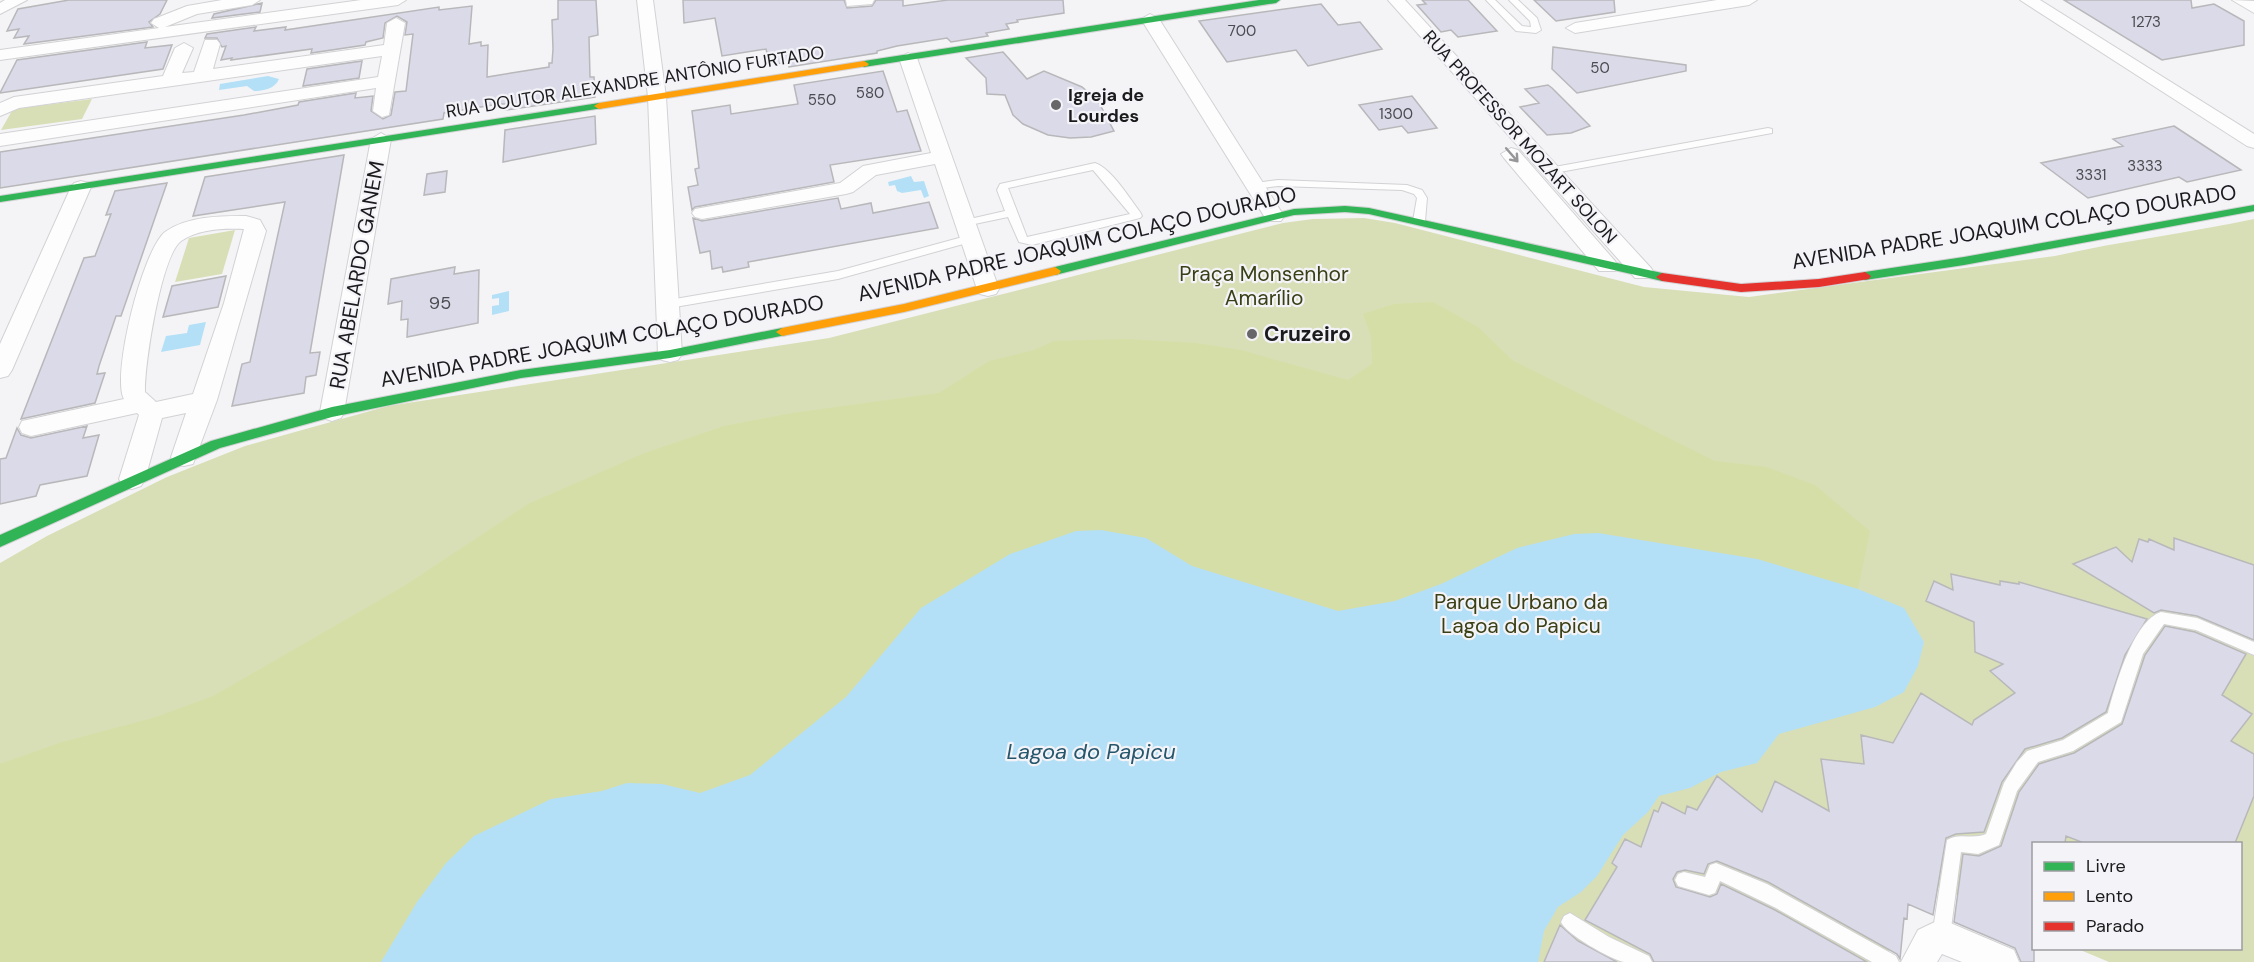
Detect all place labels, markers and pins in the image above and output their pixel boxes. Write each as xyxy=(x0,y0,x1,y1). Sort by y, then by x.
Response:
place label: Igreja de Lourdes xyxy=(1068,83,1144,128)
marker: Igreja de Lourdes xyxy=(1049,98,1063,112)
place label: Cruzeiro xyxy=(1264,320,1351,348)
marker: Cruzeiro xyxy=(1245,327,1259,341)

